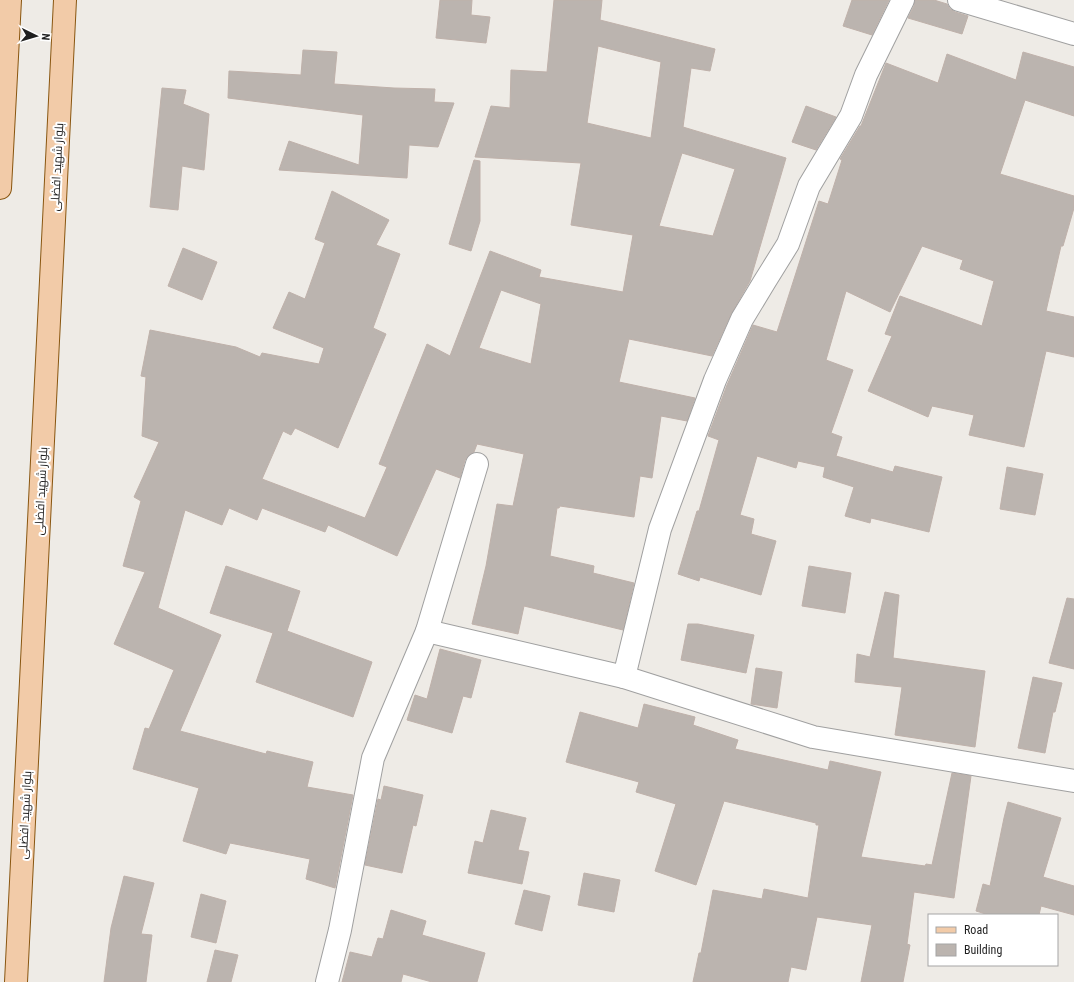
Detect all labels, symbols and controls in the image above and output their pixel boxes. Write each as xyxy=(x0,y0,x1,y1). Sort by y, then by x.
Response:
north arrow xyxy=(16,16,56,56)
text: N xyxy=(39,33,52,41)
street label: بلوار شهید افضلی xyxy=(48,122,66,212)
street label: بلوار شهید افضلی xyxy=(32,446,50,536)
street label: بلوار شهید افضلی xyxy=(16,770,34,860)
legend xyxy=(928,914,1058,966)
text: Road xyxy=(964,923,988,937)
text: Building xyxy=(964,943,1002,957)

